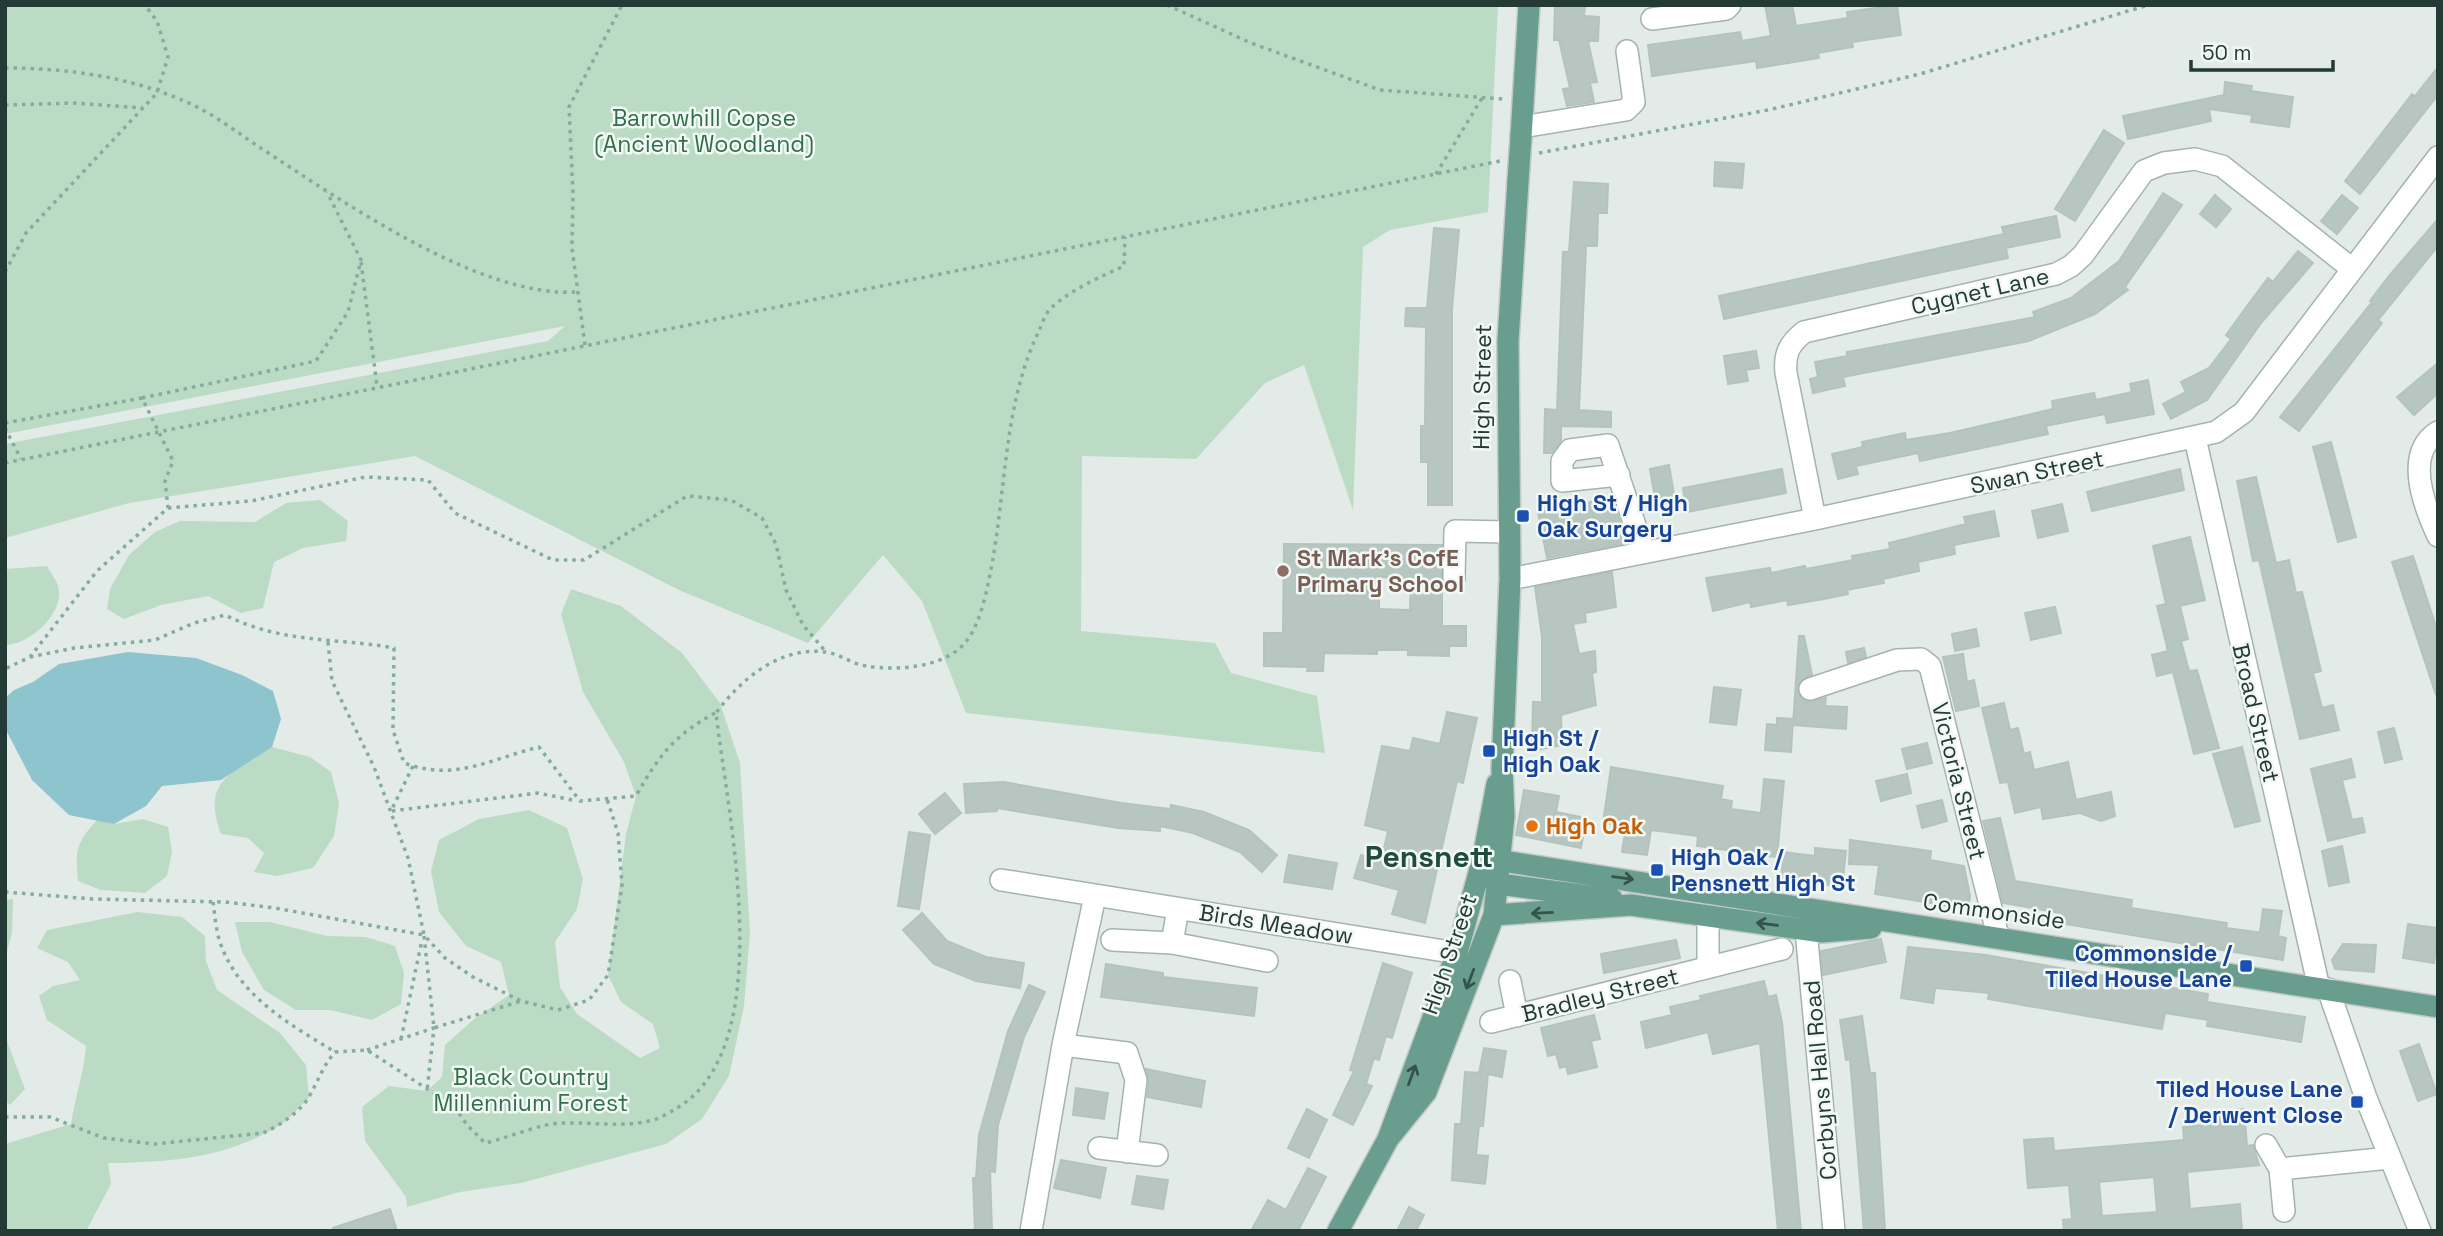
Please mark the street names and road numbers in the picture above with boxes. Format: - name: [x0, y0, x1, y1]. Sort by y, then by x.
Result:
- street label: Cygnet Lane: [1908, 261, 2052, 321]
- street label: High Street: [1466, 324, 1498, 450]
- street label: Swan Street: [1967, 443, 2107, 501]
- street label: Broad Street: [2225, 641, 2287, 785]
- street label: Victoria Street: [1925, 699, 1993, 863]
- street label: Commonside: [1921, 886, 2067, 936]
- street label: High Street: [1414, 890, 1484, 1018]
- street label: Birds Meadow: [1197, 897, 1355, 951]
- street label: Bradley Street: [1518, 961, 1682, 1029]
- street label: Corbyns Hall Road: [1796, 979, 1844, 1181]

